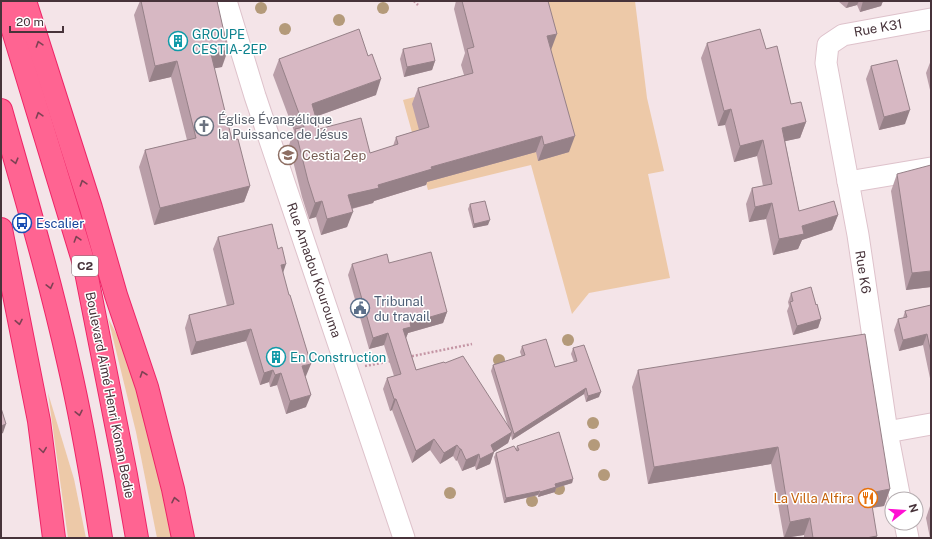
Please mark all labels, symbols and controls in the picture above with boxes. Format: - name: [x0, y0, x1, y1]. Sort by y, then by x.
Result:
- scale bar: [10, 8, 63, 34]
- text: 20 m: [16, 15, 44, 29]
- street label: Rue K31: [853, 16, 903, 40]
- place label: GROUPE CESTIA-2EP: [192, 27, 267, 57]
- building icon: GROUPE CESTIA-2EP: [167, 30, 189, 52]
- one-way arrow: [35, 41, 43, 48]
- one-way arrow: [35, 111, 44, 118]
- place label: Église Évangélique la Puissance de Jésus: [218, 111, 348, 142]
- church icon: Église Évangélique la Puissance de Jésus: [193, 115, 215, 137]
- school or university icon: Cestia 2ep: [277, 144, 299, 166]
- place label: Cestia 2ep: [302, 148, 366, 163]
- one-way arrow: [11, 158, 19, 164]
- one-way arrow: [79, 180, 88, 187]
- street label: Rue Amadou Kourouma: [284, 200, 344, 340]
- bus stop icon: Escalier: [11, 212, 33, 234]
- place label: Escalier: [36, 216, 84, 231]
- one-way arrow: [73, 236, 82, 243]
- street label: Rue K6: [852, 249, 874, 295]
- road number: C2: [72, 256, 98, 276]
- one-way arrow: [45, 283, 53, 290]
- street label: Boulevard Aimé Henri Konan Bedie: [83, 290, 137, 500]
- place label: Tribunal du travail: [374, 294, 430, 324]
- public building icon: Tribunal du travail: [349, 297, 371, 319]
- one-way arrow: [15, 319, 23, 325]
- building icon: En Construction: [265, 346, 287, 368]
- place label: En Construction: [290, 350, 386, 365]
- one-way arrow: [139, 371, 147, 378]
- one-way arrow: [74, 410, 83, 416]
- one-way arrow: [38, 447, 47, 453]
- restaurant icon: La Villa Alfira: [857, 487, 879, 509]
- place label: La Villa Alfira: [773, 491, 854, 506]
- north arrow: [884, 491, 924, 531]
- one-way arrow: [172, 497, 180, 503]
- text: N: [907, 502, 921, 514]

